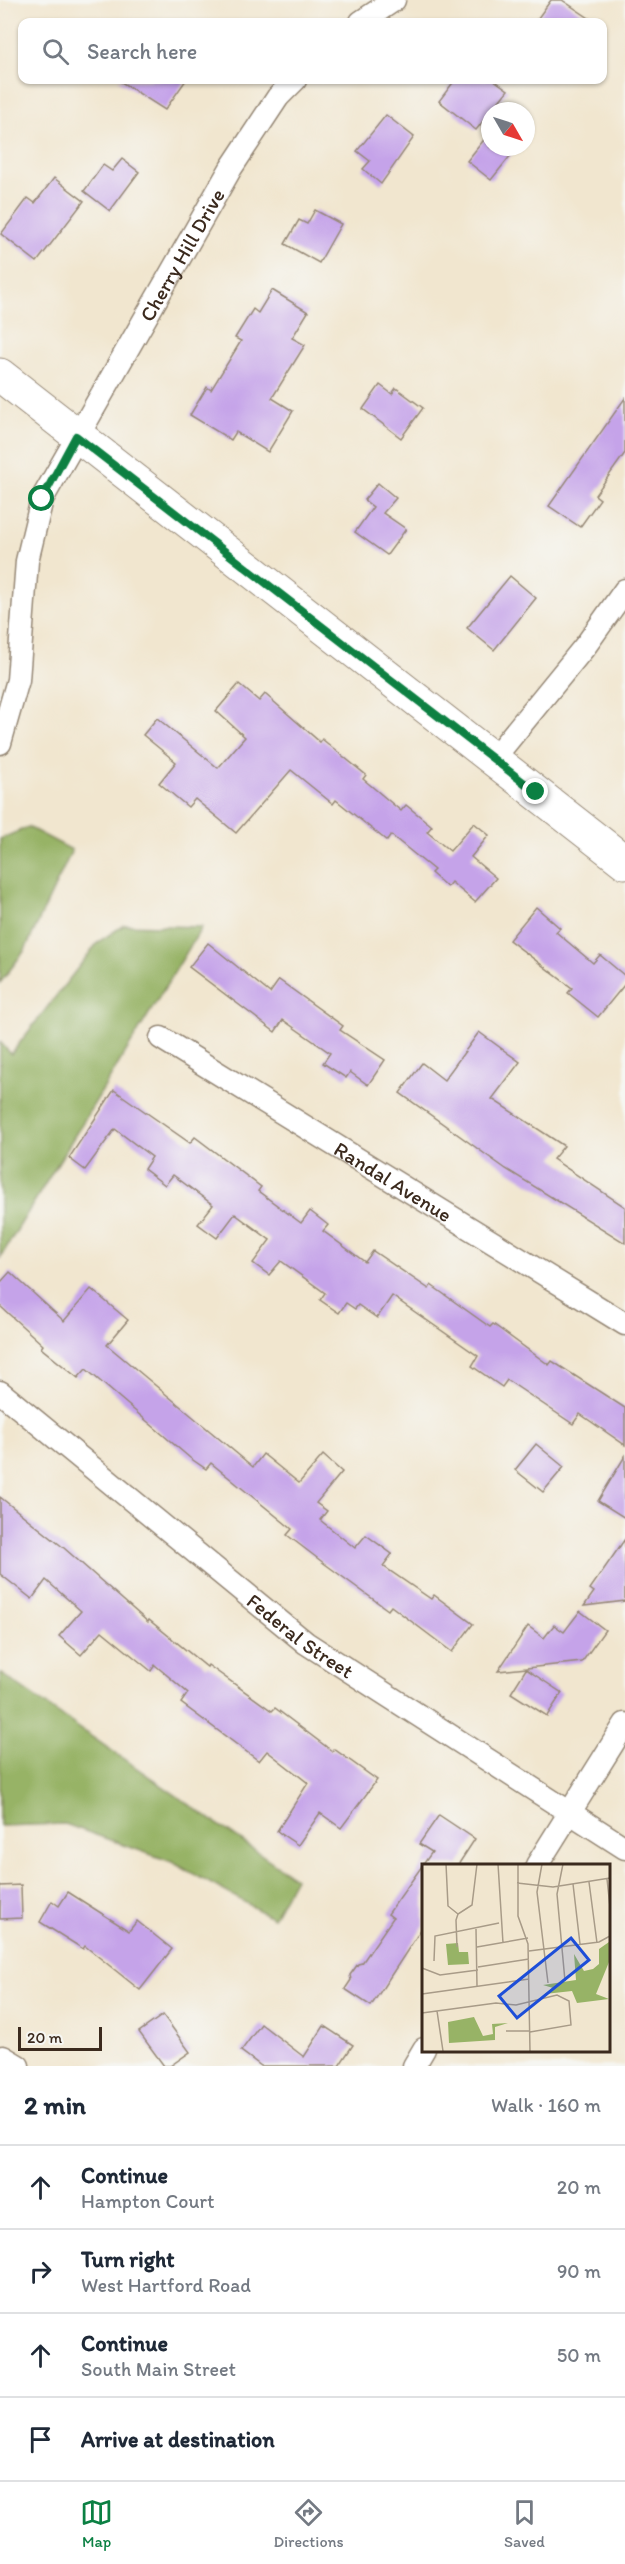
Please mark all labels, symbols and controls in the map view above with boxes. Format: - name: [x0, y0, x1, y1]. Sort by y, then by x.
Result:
- search box: [18, 18, 607, 84]
- icon: search: [39, 35, 72, 68]
- text: Search here: [87, 38, 197, 65]
- north arrow: [481, 102, 535, 156]
- street label: Cherry Hill Drive: [134, 184, 229, 326]
- route start: [28, 485, 54, 511]
- route end: [522, 778, 548, 804]
- street label: Randal Avenue: [330, 1136, 457, 1227]
- street label: Federal Street: [242, 1588, 359, 1683]
- inset map: [422, 1864, 610, 2051]
- scale bar: [18, 2024, 102, 2052]
- text: 20 m: [27, 2028, 62, 2047]
- text: 2 min: [24, 2089, 86, 2121]
- text: Walk · 160 m: [491, 2093, 601, 2117]
- text: Continue: [81, 2162, 168, 2189]
- icon: ahead: [24, 2171, 57, 2204]
- text: 20 m: [557, 2175, 601, 2199]
- text: Hampton Court: [81, 2189, 215, 2213]
- text: Turn right: [81, 2246, 175, 2273]
- icon: right: [24, 2255, 57, 2288]
- text: 90 m: [557, 2259, 601, 2283]
- text: West Hartford Road: [81, 2273, 251, 2297]
- text: Continue: [81, 2330, 168, 2357]
- icon: ahead: [24, 2339, 57, 2372]
- text: 50 m: [557, 2343, 601, 2367]
- text: South Main Street: [81, 2357, 236, 2381]
- icon: arrive: [24, 2423, 57, 2456]
- text: Arrive at destination: [81, 2426, 275, 2453]
- tab: Map: [80, 2496, 113, 2551]
- tab: Directions: [273, 2496, 344, 2551]
- tab: Saved: [504, 2496, 545, 2551]

